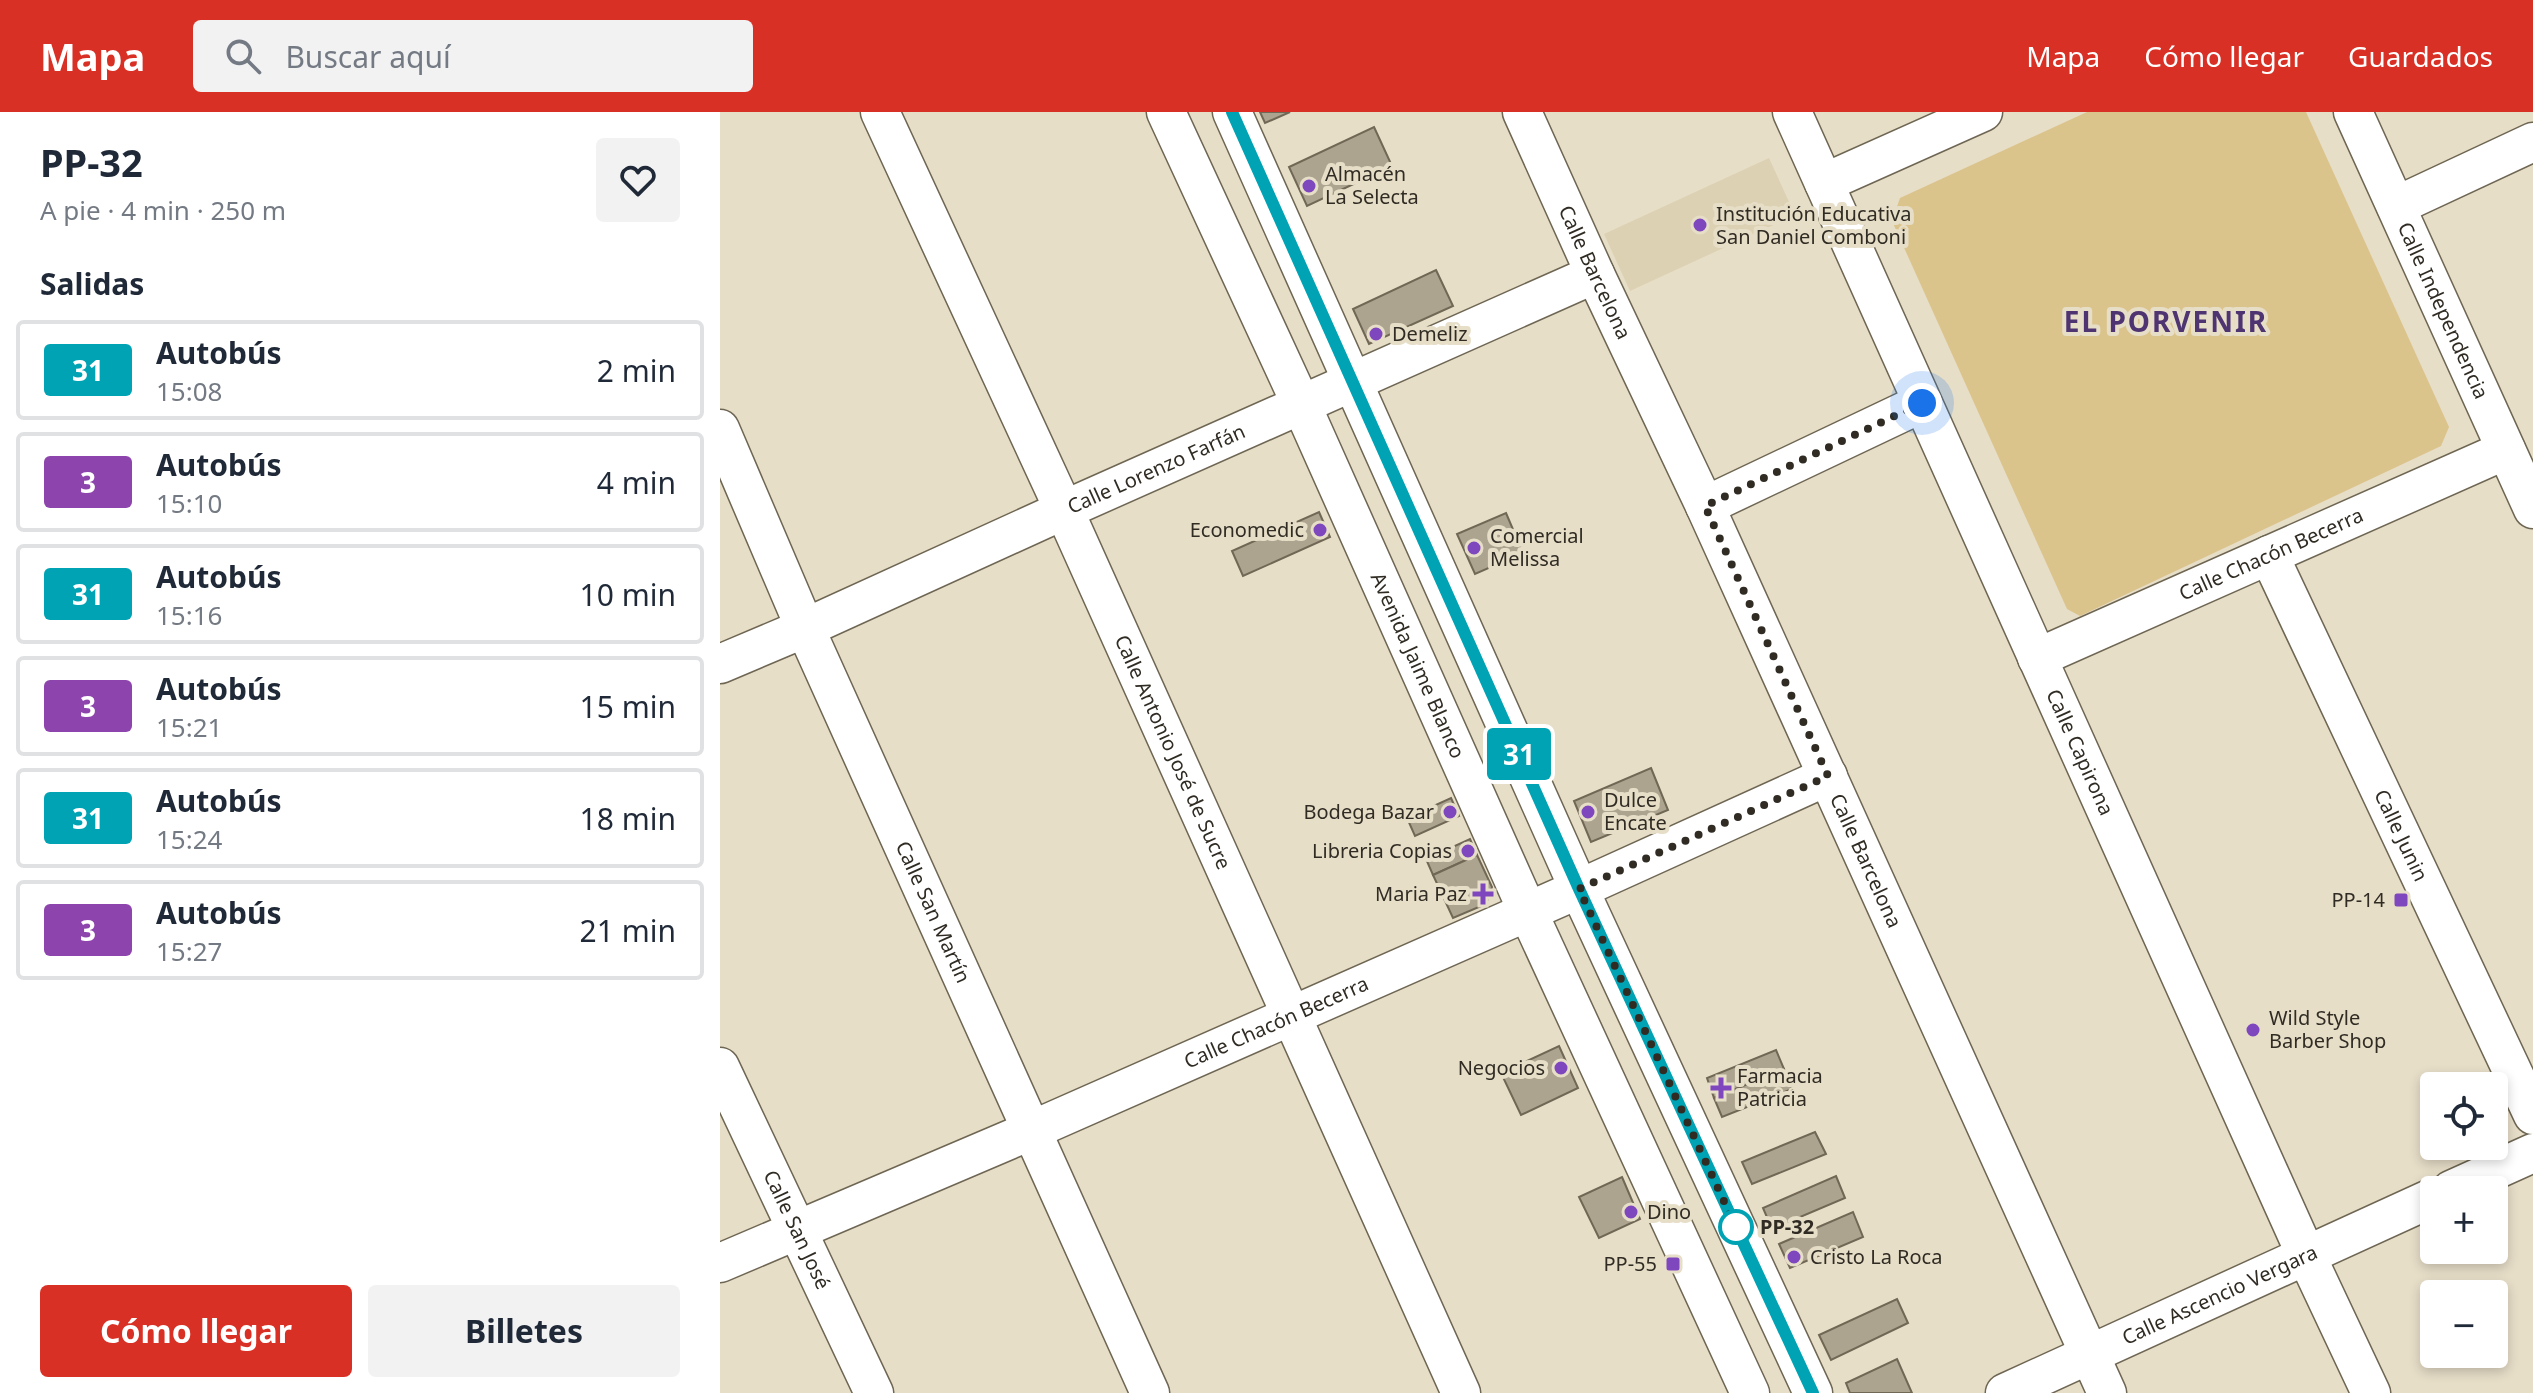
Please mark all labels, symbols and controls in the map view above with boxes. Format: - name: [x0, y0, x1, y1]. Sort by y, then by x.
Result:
- search box: [193, 20, 753, 92]
- text: Mapa: [40, 30, 145, 82]
- icon: search: [221, 34, 265, 78]
- text: Buscar aquí: [285, 36, 451, 77]
- text: Mapa: [2026, 37, 2100, 75]
- text: Cómo llegar: [2144, 37, 2304, 75]
- text: Guardados: [2348, 37, 2493, 75]
- text: PP-32: [40, 136, 143, 188]
- button: heart: [596, 138, 680, 222]
- place label: Almacén La Selecta: [1325, 160, 1419, 210]
- marker: Almacén La Selecta: [1300, 177, 1318, 195]
- text: A pie · 4 min · 250 m: [40, 192, 286, 228]
- place label: Institución Educativa San Daniel Comboni: [1716, 200, 1911, 250]
- street label: Calle Barcelona: [1553, 201, 1638, 343]
- marker: Institución Educativa San Daniel Comboni: [1691, 216, 1709, 234]
- street label: Calle Independencia: [2392, 218, 2495, 403]
- text: Salidas: [40, 263, 144, 304]
- district label: EL PORVENIR: [2064, 302, 2268, 340]
- place label: Demeliz: [1392, 320, 1468, 347]
- marker: Demeliz: [1367, 325, 1385, 343]
- text: Autobús: [156, 332, 282, 373]
- text: 2 min: [597, 350, 676, 391]
- text: 31: [72, 351, 104, 389]
- text: 15:08: [156, 373, 222, 409]
- your location: [1902, 383, 1942, 423]
- street label: Calle Lorenzo Farfán: [1063, 417, 1249, 520]
- text: Autobús: [156, 444, 282, 485]
- text: 4 min: [597, 462, 676, 503]
- text: 3: [80, 463, 96, 501]
- text: 15:10: [156, 485, 222, 521]
- street label: Calle Chacón Becerra: [2174, 501, 2367, 606]
- place label: Economedic: [1190, 516, 1304, 543]
- marker: Economedic: [1311, 521, 1329, 539]
- place label: Comercial Melissa: [1490, 522, 1584, 572]
- marker: Comercial Melissa: [1465, 539, 1483, 557]
- text: Autobús: [156, 556, 282, 597]
- street label: Avenida Jaime Blanco: [1365, 568, 1472, 763]
- text: 10 min: [580, 574, 676, 615]
- text: 31: [72, 575, 104, 613]
- text: 15:16: [156, 597, 222, 633]
- street label: Calle Antonio José de Sucre: [1109, 630, 1238, 874]
- text: Autobús: [156, 668, 282, 709]
- street label: Calle Capirona: [2040, 685, 2120, 819]
- text: 15 min: [580, 686, 676, 727]
- text: 3: [80, 687, 96, 725]
- text: 15:21: [156, 709, 222, 745]
- line badge: 31: [1483, 728, 1555, 780]
- text: 31: [1503, 735, 1535, 773]
- text: Autobús: [156, 780, 282, 821]
- street label: Calle Junin: [2368, 785, 2435, 885]
- place label: Dulce Encate: [1604, 786, 1667, 836]
- street label: Calle Barcelona: [1824, 789, 1908, 932]
- text: 18 min: [580, 798, 676, 839]
- place label: Bodega Bazar: [1304, 798, 1434, 825]
- text: 31: [72, 799, 104, 837]
- marker: Bodega Bazar: [1441, 803, 1459, 821]
- marker: Dulce Encate: [1579, 803, 1597, 821]
- text: 15:24: [156, 821, 222, 857]
- street label: Calle San Martín: [890, 837, 977, 987]
- place label: Libreria Copias: [1312, 837, 1452, 864]
- marker: Libreria Copias: [1459, 842, 1477, 860]
- place label: Maria Paz: [1375, 880, 1467, 907]
- marker: Maria Paz: [1474, 885, 1492, 903]
- place label: PP-14: [2331, 886, 2386, 913]
- marker: PP-14: [2392, 891, 2410, 909]
- text: Autobús: [156, 892, 282, 933]
- text: 21 min: [580, 910, 676, 951]
- text: 3: [80, 911, 96, 949]
- text: 15:27: [156, 933, 222, 969]
- street label: Calle Chacón Becerra: [1180, 970, 1372, 1074]
- place label: Wild Style Barber Shop: [2269, 1004, 2386, 1054]
- marker: Wild Style Barber Shop: [2244, 1021, 2262, 1039]
- place label: Negocios: [1458, 1054, 1545, 1081]
- marker: Negocios: [1552, 1059, 1570, 1077]
- place label: Farmacia Patricia: [1737, 1062, 1823, 1112]
- map controls: [2420, 1072, 2508, 1368]
- button: locate: [2420, 1072, 2508, 1160]
- marker: Farmacia Patricia: [1712, 1079, 1730, 1097]
- street label: Calle San José: [758, 1165, 837, 1294]
- button: +: [2420, 1176, 2508, 1264]
- place label: Dino: [1647, 1198, 1691, 1225]
- marker: Dino: [1622, 1203, 1640, 1221]
- marker: PP-32: [1719, 1210, 1753, 1244]
- place label: PP-32: [1760, 1213, 1814, 1240]
- street label: Calle Ascencio Vergara: [2117, 1238, 2321, 1351]
- place label: Cristo La Roca: [1810, 1243, 1942, 1270]
- marker: Cristo La Roca: [1785, 1248, 1803, 1266]
- place label: PP-55: [1603, 1250, 1657, 1277]
- marker: PP-55: [1664, 1255, 1682, 1273]
- button: −: [2420, 1280, 2508, 1368]
- button: Cómo llegar: [40, 1285, 352, 1377]
- button: Billetes: [368, 1285, 680, 1377]

